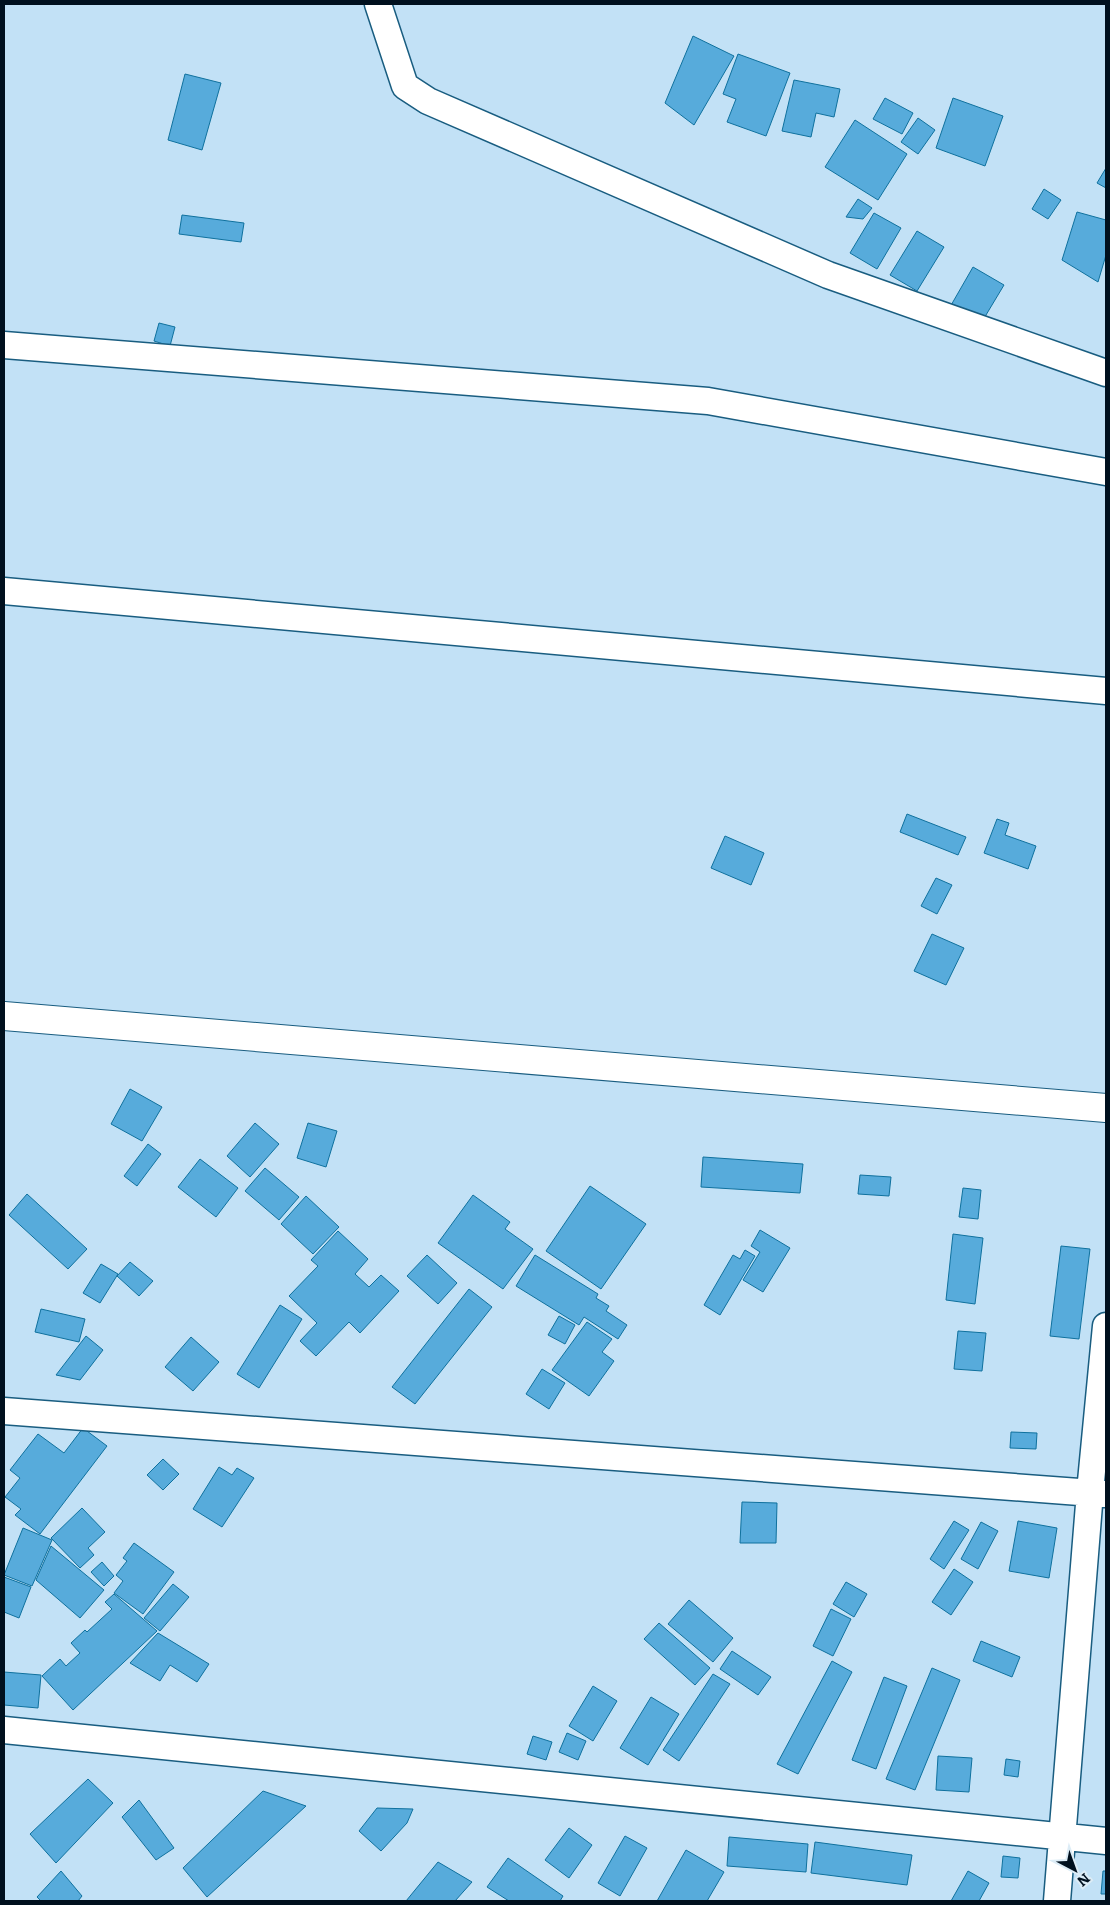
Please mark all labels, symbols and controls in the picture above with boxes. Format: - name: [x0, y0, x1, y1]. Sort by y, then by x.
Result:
- north arrow: [1050, 1845, 1100, 1895]
- text: N: [1073, 1869, 1095, 1892]

